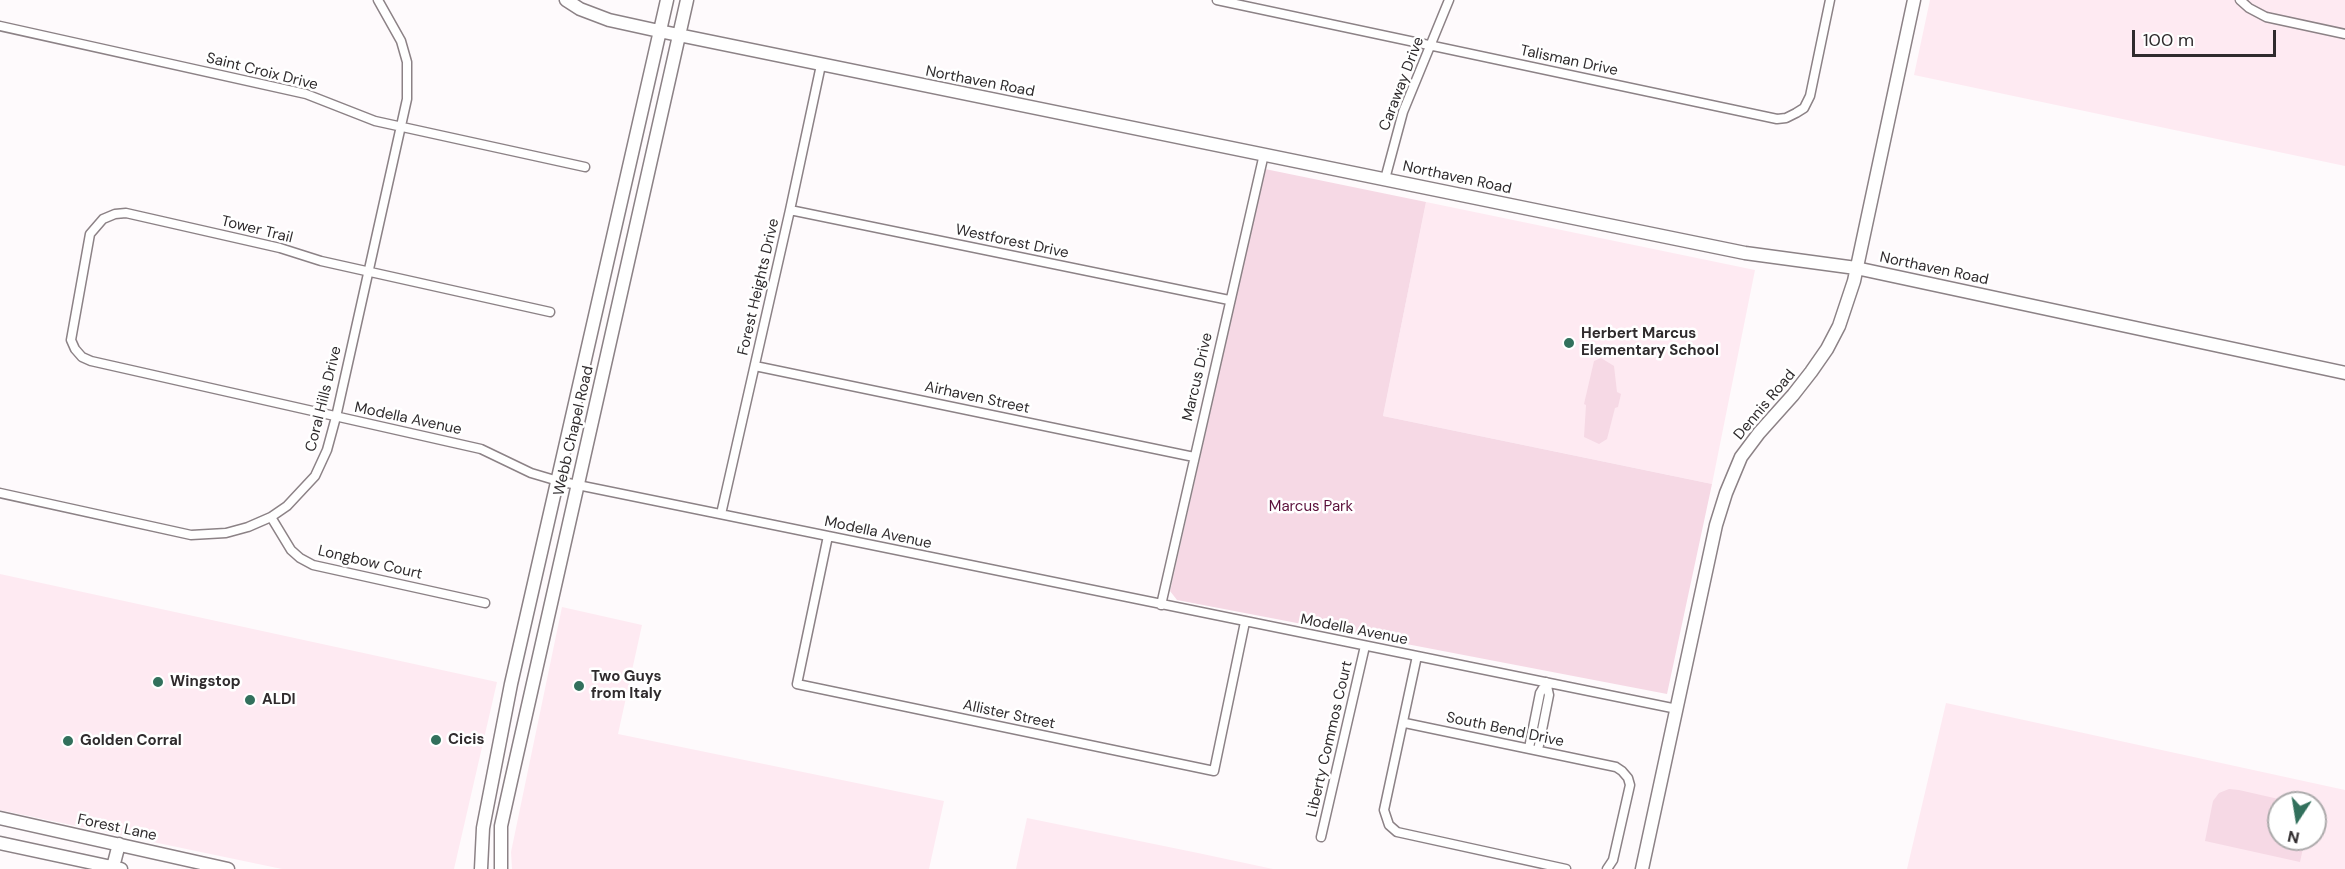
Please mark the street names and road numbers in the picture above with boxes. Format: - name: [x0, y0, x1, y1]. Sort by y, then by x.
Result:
- street label: Caraway Drive: [1376, 34, 1428, 134]
- street label: Talisman Drive: [1518, 42, 1620, 80]
- street label: Saint Croix Drive: [204, 49, 320, 95]
- street label: Northaven Road: [924, 63, 1036, 101]
- street label: Northaven Road: [1401, 158, 1513, 198]
- street label: Tower Trail: [219, 212, 295, 248]
- street label: Forest Heights Drive: [735, 217, 783, 357]
- street label: Westforest Drive: [954, 221, 1070, 263]
- street label: Northaven Road: [1878, 249, 1990, 289]
- street label: Marcus Drive: [1179, 331, 1217, 423]
- street label: Coral Hills Drive: [302, 344, 346, 454]
- street label: Webb Chapel Road: [550, 364, 598, 498]
- street label: Dennis Road: [1730, 366, 1800, 444]
- street label: Airhaven Street: [923, 378, 1031, 418]
- street label: Modella Avenue: [353, 399, 463, 439]
- street label: Modella Avenue: [823, 513, 933, 553]
- street label: Longbow Court: [316, 542, 424, 584]
- street label: Modella Avenue: [1299, 611, 1409, 649]
- street label: Liberty Commos Court: [1303, 659, 1357, 819]
- street label: Allister Street: [961, 696, 1057, 734]
- street label: South Bend Drive: [1445, 709, 1565, 751]
- street label: Forest Lane: [76, 811, 158, 845]

